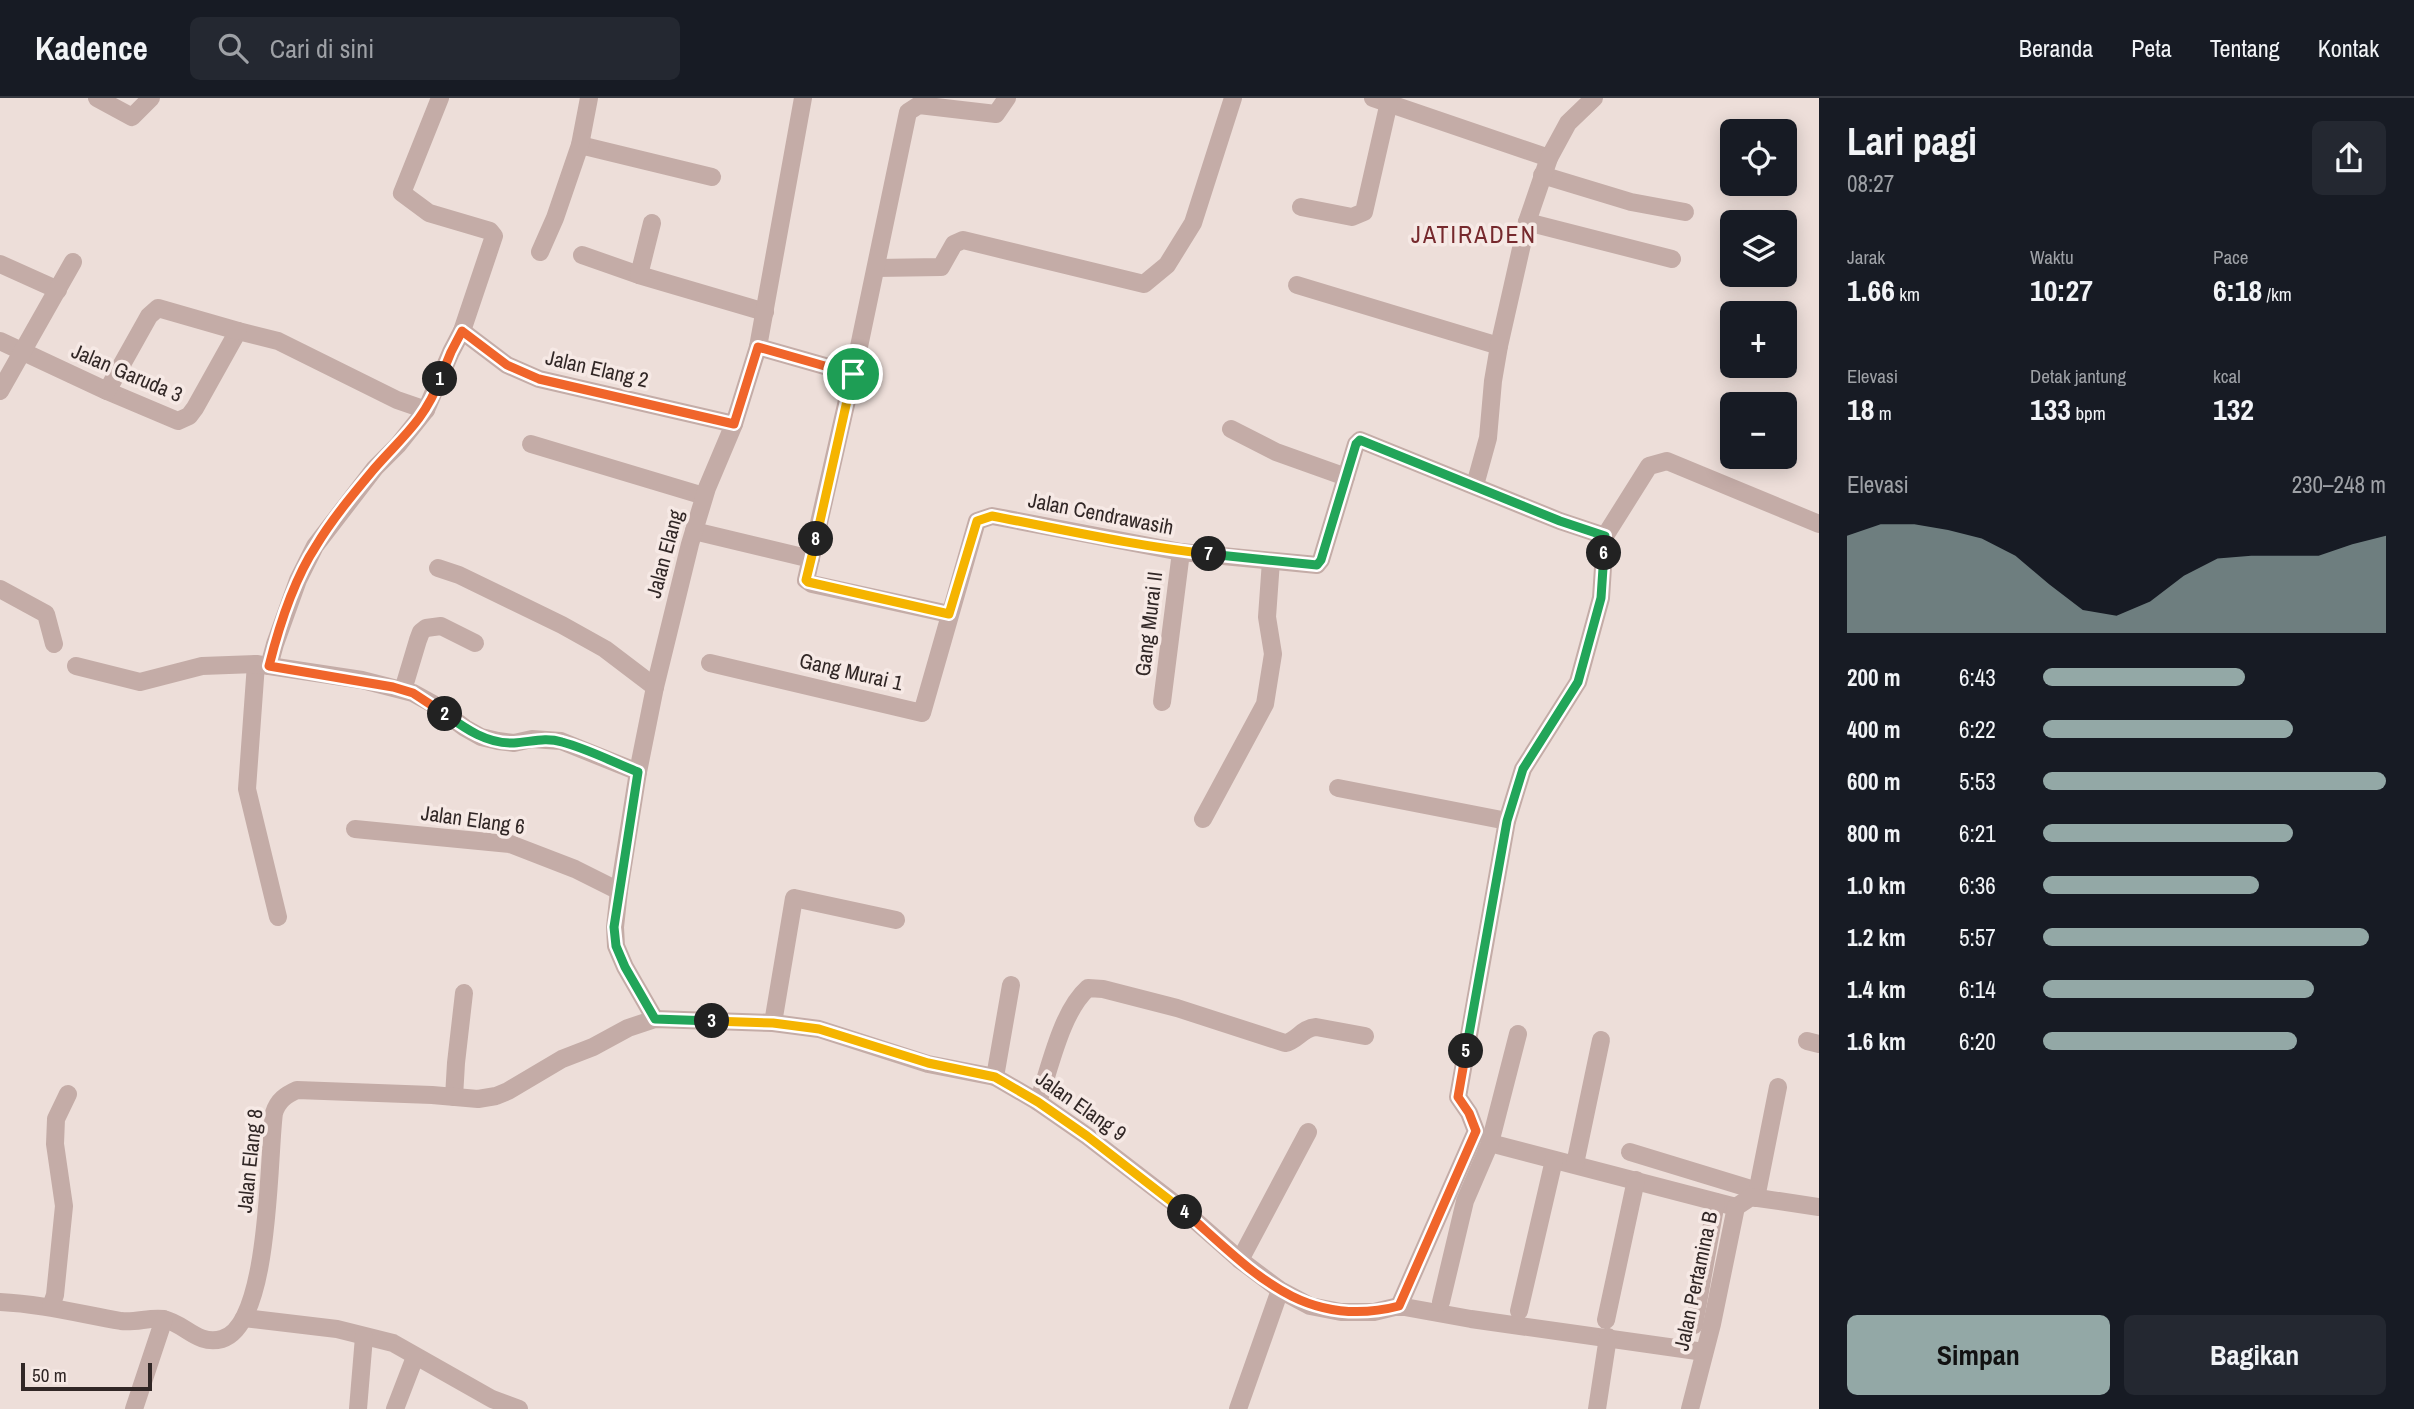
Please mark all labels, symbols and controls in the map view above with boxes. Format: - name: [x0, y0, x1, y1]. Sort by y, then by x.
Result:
- search box: [190, 17, 680, 80]
- text: Kadence: [35, 26, 148, 70]
- icon: search: [214, 29, 252, 67]
- text: Cari di sini: [270, 31, 374, 66]
- text: Beranda: [2019, 32, 2093, 64]
- text: Peta: [2131, 32, 2172, 64]
- text: Tentang: [2210, 32, 2280, 64]
- text: Kontak: [2318, 32, 2379, 64]
- text: Lari pagi: [1847, 116, 1977, 167]
- map controls: [1720, 119, 1797, 469]
- button: locate: [1720, 119, 1797, 196]
- button: share: [2312, 121, 2386, 195]
- text: 08:27: [1847, 168, 1894, 199]
- button: layers: [1720, 210, 1797, 287]
- district label: JATIRADEN: [1411, 218, 1537, 250]
- text: Jarak: [1847, 244, 1885, 270]
- text: Waktu: [2030, 244, 2074, 270]
- text: Pace: [2213, 244, 2249, 270]
- text: 1.66: [1847, 270, 1895, 310]
- text: 10:27: [2030, 270, 2093, 310]
- text: 6:18: [2213, 270, 2262, 310]
- text: km: [1895, 281, 1920, 307]
- text: /km: [2262, 281, 2292, 307]
- button: +: [1720, 301, 1797, 378]
- street label: Jalan Garuda 3: [67, 336, 187, 409]
- street label: Jalan Elang 2: [543, 343, 651, 394]
- pin: [823, 344, 883, 404]
- icon: arrive: [834, 355, 872, 393]
- pin: 1: [422, 362, 458, 396]
- text: Elevasi: [1847, 363, 1898, 389]
- text: Detak jantung: [2030, 363, 2126, 389]
- text: kcal: [2213, 363, 2241, 389]
- text: 1: [435, 365, 444, 391]
- text: 18: [1847, 389, 1874, 429]
- text: 133: [2030, 389, 2071, 429]
- text: 132: [2213, 389, 2254, 429]
- button: −: [1720, 392, 1797, 469]
- text: m: [1874, 400, 1892, 426]
- text: bpm: [2071, 400, 2106, 426]
- text: Elevasi: [1847, 469, 1909, 500]
- text: 230–248 m: [2292, 469, 2386, 500]
- street label: Jalan Cendrawasih: [1026, 485, 1176, 542]
- street label: Jalan Elang: [639, 506, 690, 601]
- pin: 8: [798, 522, 834, 556]
- text: 8: [811, 525, 820, 551]
- pin: 7: [1192, 536, 1226, 572]
- pin: 6: [1586, 536, 1622, 570]
- text: 6: [1599, 539, 1608, 565]
- text: 7: [1204, 540, 1213, 566]
- street label: Gang Murai II: [1128, 570, 1169, 678]
- street label: Gang Murai 1: [797, 646, 906, 698]
- text: 200 m: [1847, 662, 1900, 693]
- text: 6:43: [1959, 662, 1996, 693]
- pin: 2: [428, 696, 462, 732]
- text: 2: [440, 700, 449, 726]
- text: 400 m: [1847, 714, 1900, 745]
- text: 6:22: [1959, 714, 1996, 745]
- text: 600 m: [1847, 766, 1900, 797]
- text: 5:53: [1959, 766, 1996, 797]
- street label: Jalan Elang 6: [419, 798, 527, 841]
- text: 800 m: [1847, 818, 1900, 849]
- text: 6:21: [1959, 818, 1996, 849]
- text: 1.0 km: [1847, 870, 1906, 901]
- text: 6:36: [1959, 870, 1996, 901]
- text: 1.2 km: [1847, 922, 1906, 953]
- text: 5:57: [1959, 922, 1996, 953]
- text: 1.4 km: [1847, 974, 1906, 1005]
- text: 6:14: [1959, 974, 1996, 1005]
- pin: 3: [694, 1004, 730, 1038]
- text: 3: [707, 1007, 716, 1033]
- text: 1.6 km: [1847, 1026, 1906, 1057]
- text: 6:20: [1959, 1026, 1996, 1057]
- pin: 5: [1448, 1034, 1484, 1068]
- text: 5: [1461, 1037, 1470, 1063]
- street label: Jalan Elang 9: [1030, 1064, 1132, 1147]
- street label: Jalan Elang 8: [230, 1108, 269, 1214]
- pin: 4: [1168, 1194, 1202, 1230]
- text: 4: [1180, 1198, 1189, 1224]
- street label: Jalan Pertamina B: [1667, 1209, 1724, 1353]
- button: Simpan: [1847, 1315, 2110, 1395]
- button: Bagikan: [2124, 1315, 2386, 1395]
- scale bar: [21, 1360, 152, 1392]
- text: 50 m: [32, 1362, 67, 1388]

